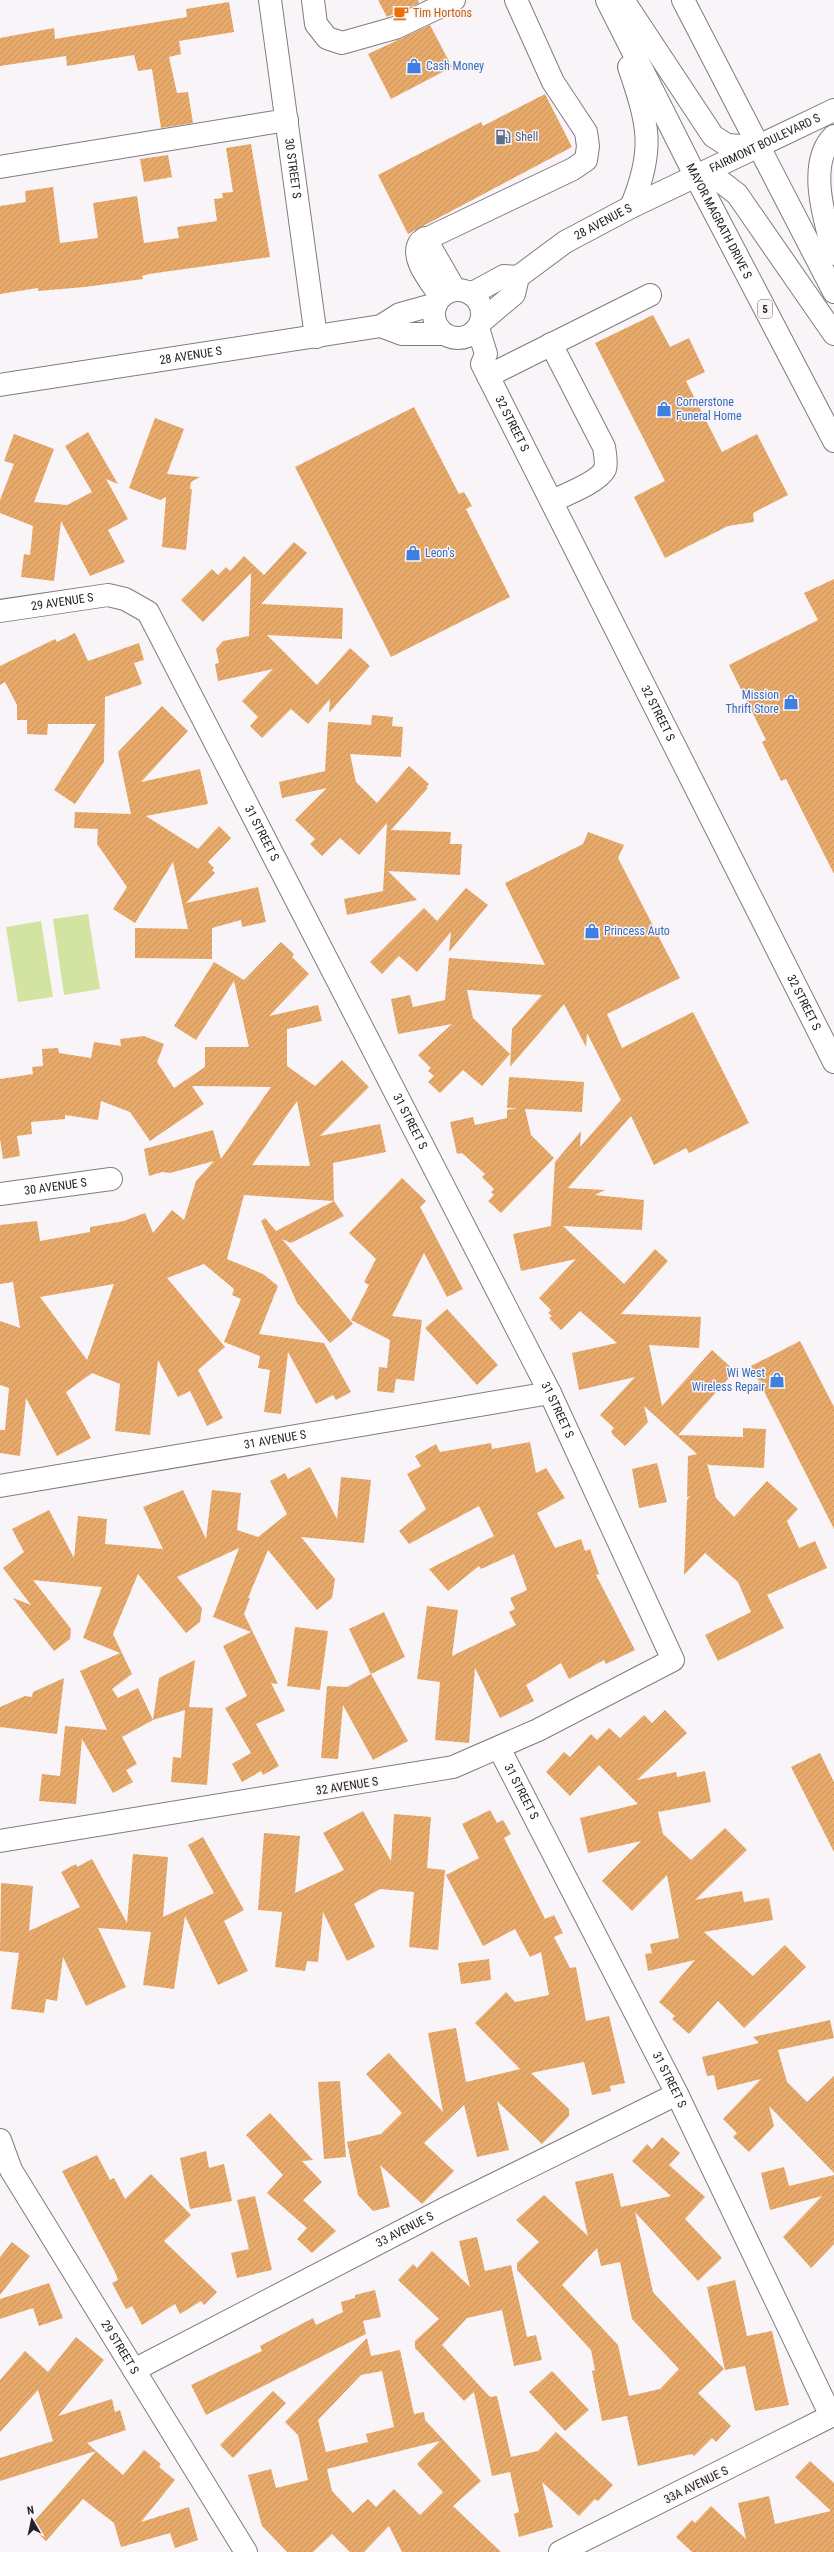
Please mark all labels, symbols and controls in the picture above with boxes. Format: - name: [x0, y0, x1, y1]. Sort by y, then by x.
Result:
- cafe icon: Tim Hortons: [392, 4, 410, 22]
- place label: Tim Hortons: [413, 6, 472, 20]
- shop icon: Cash Money: [405, 57, 423, 75]
- place label: Cash Money: [426, 59, 484, 73]
- street label: FAIRMONT BOULEVARD S: [707, 111, 823, 175]
- fuel station icon: Shell: [494, 128, 512, 146]
- place label: Shell: [515, 130, 538, 144]
- street label: 30 STREET S: [282, 137, 304, 199]
- street label: MAYOR MAGRATH DRIVE S: [683, 161, 755, 281]
- street label: 28 AVENUE S: [572, 201, 634, 243]
- road number: 5: [758, 300, 772, 318]
- street label: 28 AVENUE S: [159, 344, 223, 367]
- street label: 32 STREET S: [492, 394, 532, 454]
- place label: Cornerstone Funeral Home: [676, 395, 742, 423]
- shop icon: Cornerstone Funeral Home: [655, 400, 673, 418]
- shop icon: Leon's: [404, 544, 422, 562]
- place label: Leon's: [425, 546, 455, 560]
- street label: 29 AVENUE S: [30, 590, 94, 613]
- street label: 32 STREET S: [638, 683, 678, 743]
- place label: Mission Thrift Store: [726, 688, 779, 716]
- shop icon: Mission Thrift Store: [782, 693, 800, 711]
- street label: 31 STREET S: [242, 803, 282, 863]
- shop icon: Princess Auto: [583, 922, 601, 940]
- place label: Princess Auto: [604, 924, 670, 938]
- street label: 32 STREET S: [784, 972, 824, 1033]
- street label: 31 STREET S: [390, 1091, 430, 1152]
- street label: 30 AVENUE S: [23, 1175, 88, 1198]
- place label: Wi West Wireless Repair: [692, 1366, 765, 1394]
- shop icon: Wi West Wireless Repair: [768, 1371, 786, 1389]
- street label: 31 STREET S: [538, 1379, 577, 1440]
- street label: 31 AVENUE S: [243, 1427, 307, 1452]
- street label: 31 STREET S: [501, 1761, 541, 1822]
- street label: 32 AVENUE S: [315, 1774, 379, 1798]
- street label: 31 STREET S: [650, 2050, 689, 2110]
- street label: 33 AVENUE S: [374, 2209, 436, 2250]
- street label: 29 STREET S: [98, 2318, 142, 2377]
- street label: 33A AVENUE S: [662, 2463, 730, 2507]
- north arrow: [12, 2500, 52, 2540]
- text: N: [26, 2504, 35, 2518]

